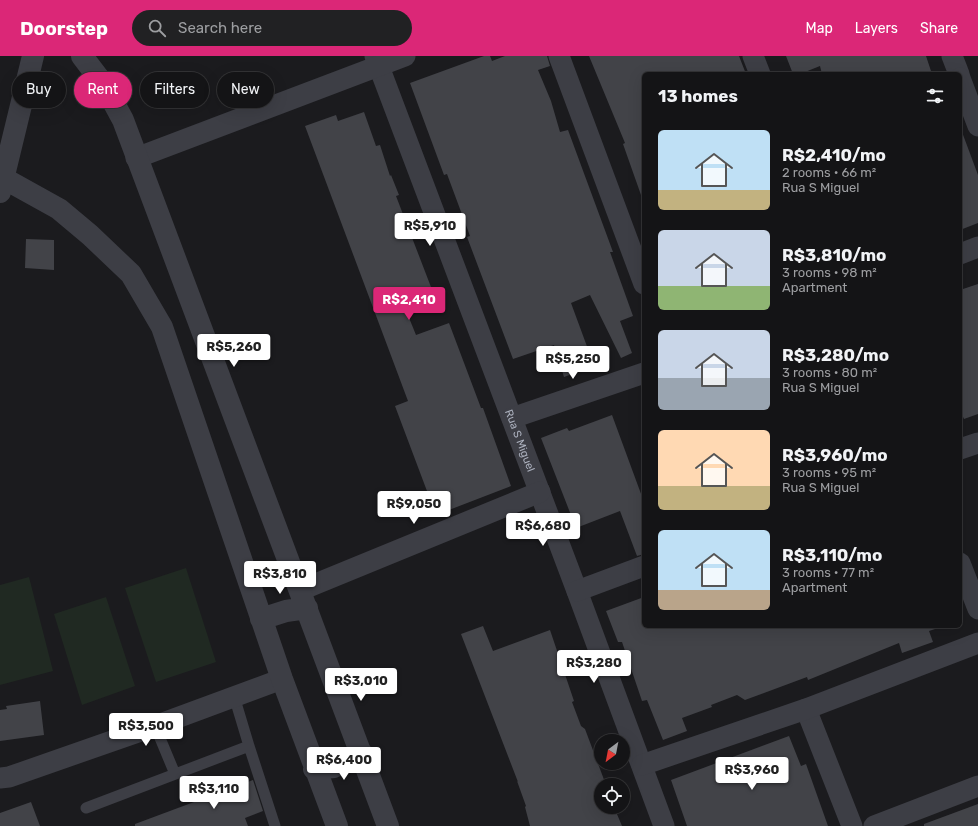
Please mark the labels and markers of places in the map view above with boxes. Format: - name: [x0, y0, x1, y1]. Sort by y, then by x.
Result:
- pin: R$5,910: [393, 213, 467, 247]
- pin: R$2,410: [372, 287, 446, 321]
- pin: R$5,260: [197, 334, 271, 368]
- pin: R$5,250: [536, 346, 610, 380]
- pin: R$9,050: [377, 491, 451, 525]
- pin: R$6,680: [506, 513, 580, 547]
- pin: R$3,810: [243, 561, 317, 595]
- pin: R$3,280: [557, 650, 631, 684]
- pin: R$3,010: [324, 668, 398, 702]
- pin: R$3,500: [109, 713, 183, 747]
- pin: R$6,400: [307, 747, 381, 781]
- pin: R$3,960: [715, 757, 789, 791]
- pin: R$3,110: [177, 776, 251, 810]

